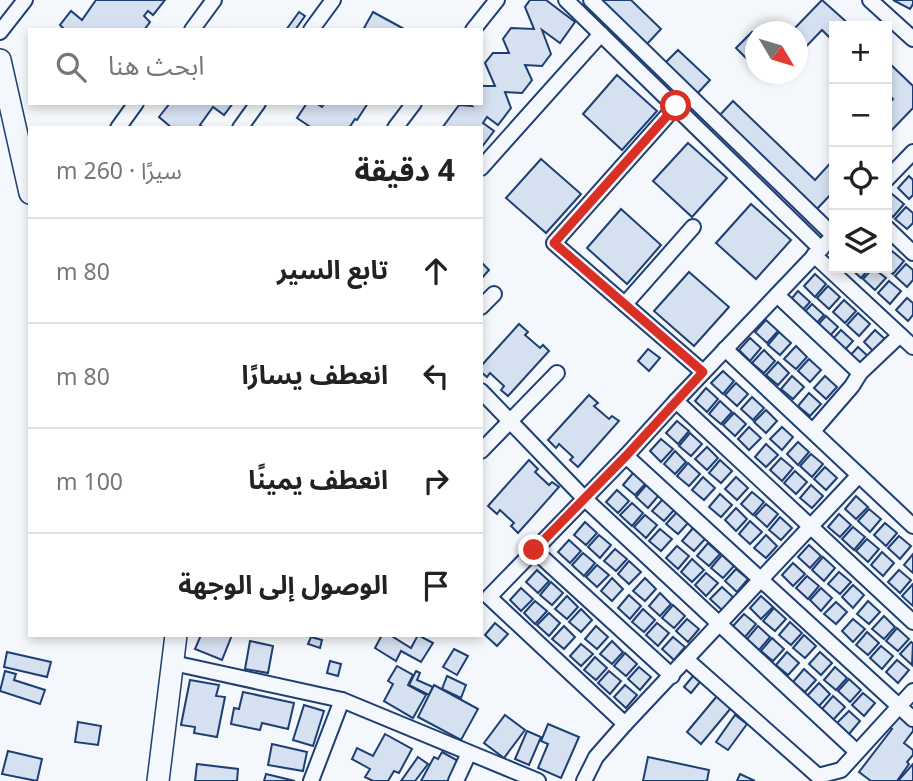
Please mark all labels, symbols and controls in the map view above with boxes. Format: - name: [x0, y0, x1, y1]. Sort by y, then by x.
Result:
- north arrow: [745, 21, 808, 84]
- map controls: [829, 21, 892, 273]
- button: +: [829, 21, 892, 84]
- search box: [28, 28, 483, 105]
- text: ابحث هنا: [108, 47, 204, 83]
- icon: search: [52, 48, 90, 86]
- button: −: [829, 84, 892, 147]
- route start: [660, 90, 691, 121]
- button: locate: [829, 147, 892, 210]
- text: 4 دقيقة: [355, 149, 455, 190]
- text: سيرًا · 260 m: [56, 154, 182, 186]
- button: layers: [829, 210, 892, 273]
- text: تابع السير: [277, 251, 388, 287]
- icon: ahead: [417, 252, 455, 290]
- text: 80 m: [56, 255, 110, 287]
- text: انعطف يسارًا: [242, 356, 388, 392]
- icon: left: [417, 357, 455, 395]
- text: 80 m: [56, 360, 110, 392]
- text: انعطف يمينًا: [248, 461, 388, 497]
- icon: right: [417, 462, 455, 500]
- text: 100 m: [56, 465, 123, 497]
- route end: [518, 534, 549, 565]
- text: الوصول إلى الوجهة: [178, 566, 388, 602]
- icon: arrive: [417, 567, 455, 605]

